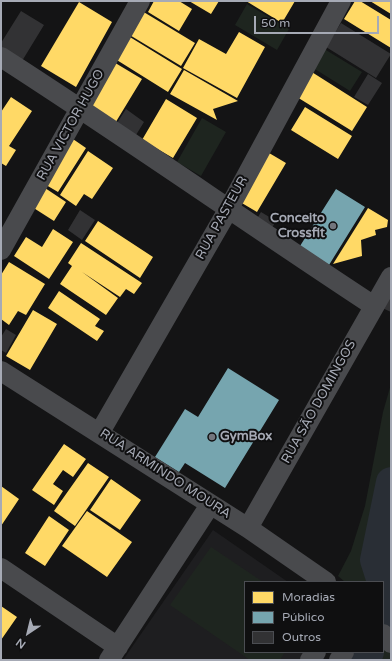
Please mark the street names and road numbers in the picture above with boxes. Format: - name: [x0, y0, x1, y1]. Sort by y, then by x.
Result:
- street label: RUA VICTOR HUGO: [34, 67, 108, 183]
- street label: RUA PASTEUR: [193, 174, 251, 262]
- street label: RUA SÃO DOMINGOS: [279, 338, 359, 466]
- street label: RUA ARMINDO MOURA: [97, 426, 233, 522]

